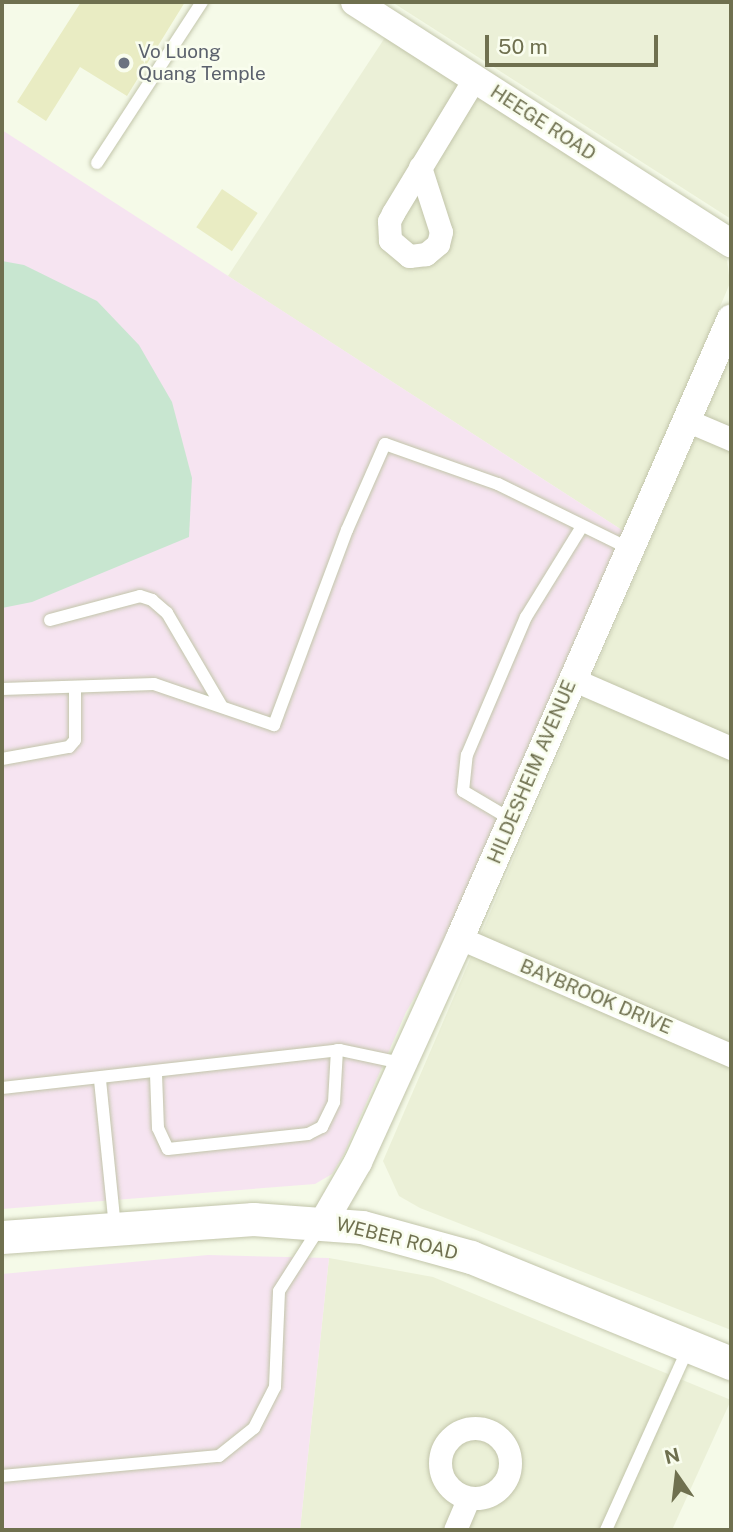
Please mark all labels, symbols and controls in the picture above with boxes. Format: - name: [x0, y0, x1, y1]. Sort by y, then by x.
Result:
- scale bar: [488, 21, 661, 65]
- text: 50 m: [498, 34, 548, 59]
- place label: Vo Luong Quang Temple: [138, 41, 266, 85]
- marker: Vo Luong Quang Temple: [116, 55, 132, 71]
- street label: HEEGE ROAD: [486, 80, 600, 166]
- street label: HILDESHEIM AVENUE: [483, 677, 581, 867]
- street label: BAYBROOK DRIVE: [516, 955, 676, 1039]
- street label: WEBER ROAD: [334, 1213, 460, 1265]
- north arrow: [642, 1441, 712, 1511]
- text: N: [662, 1443, 682, 1468]

